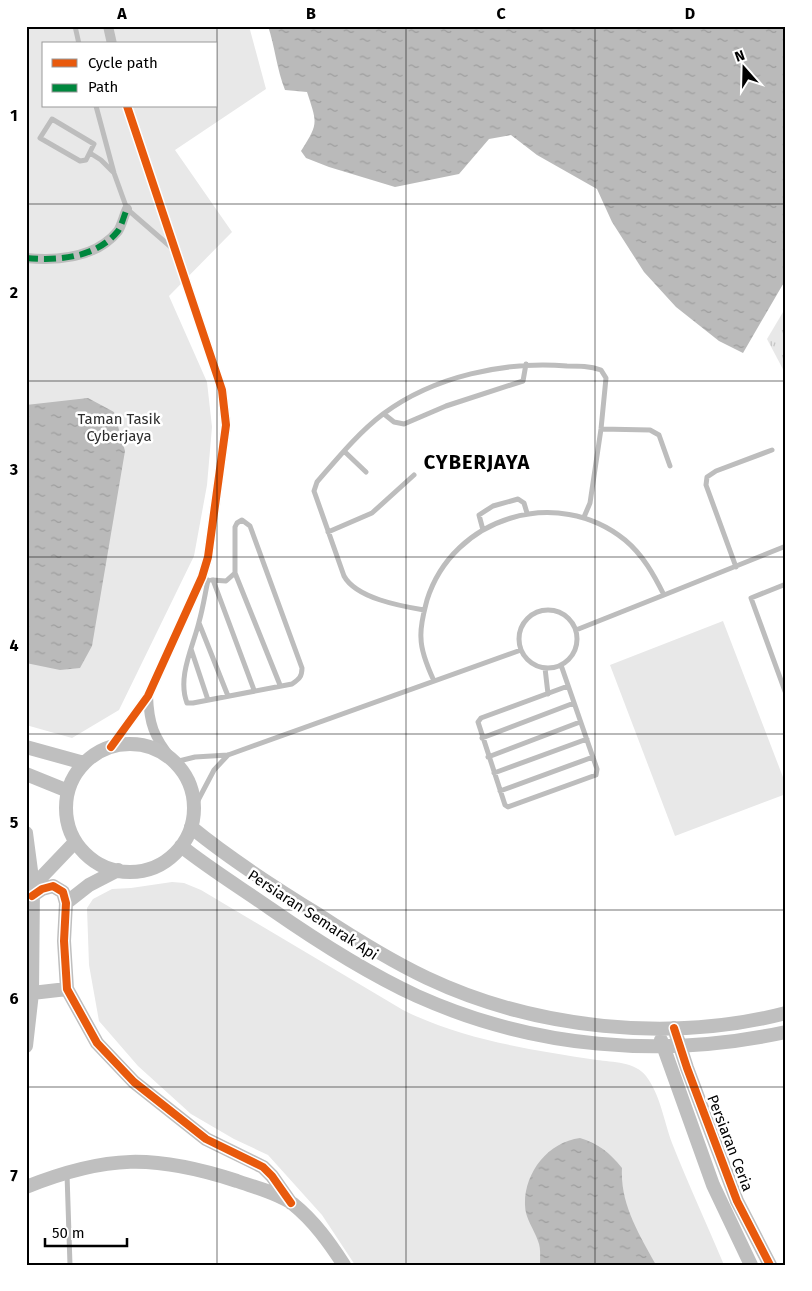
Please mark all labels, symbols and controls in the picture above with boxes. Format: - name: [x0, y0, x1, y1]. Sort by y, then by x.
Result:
- text: A: [116, 4, 127, 23]
- text: B: [306, 4, 316, 23]
- text: C: [496, 4, 506, 23]
- text: D: [685, 4, 695, 23]
- legend: [42, 42, 218, 108]
- north arrow: [720, 42, 770, 92]
- text: N: [732, 47, 747, 66]
- text: Cycle path: [88, 54, 158, 72]
- text: Path: [88, 78, 118, 96]
- text: 1: [10, 106, 18, 125]
- text: 2: [10, 283, 18, 302]
- park label: Taman Tasik Cyberjaya: [78, 410, 161, 445]
- district label: CYBERJAYA: [424, 450, 530, 474]
- text: 3: [9, 460, 18, 479]
- text: 4: [9, 636, 19, 655]
- text: 5: [10, 813, 19, 832]
- street label: Persiaran Semarak Api: [244, 866, 382, 964]
- text: 6: [9, 989, 19, 1008]
- street label: Persiaran Ceria: [703, 1092, 757, 1194]
- text: 7: [10, 1166, 18, 1185]
- scale bar: [45, 1216, 128, 1248]
- text: 50 m: [52, 1224, 85, 1242]

